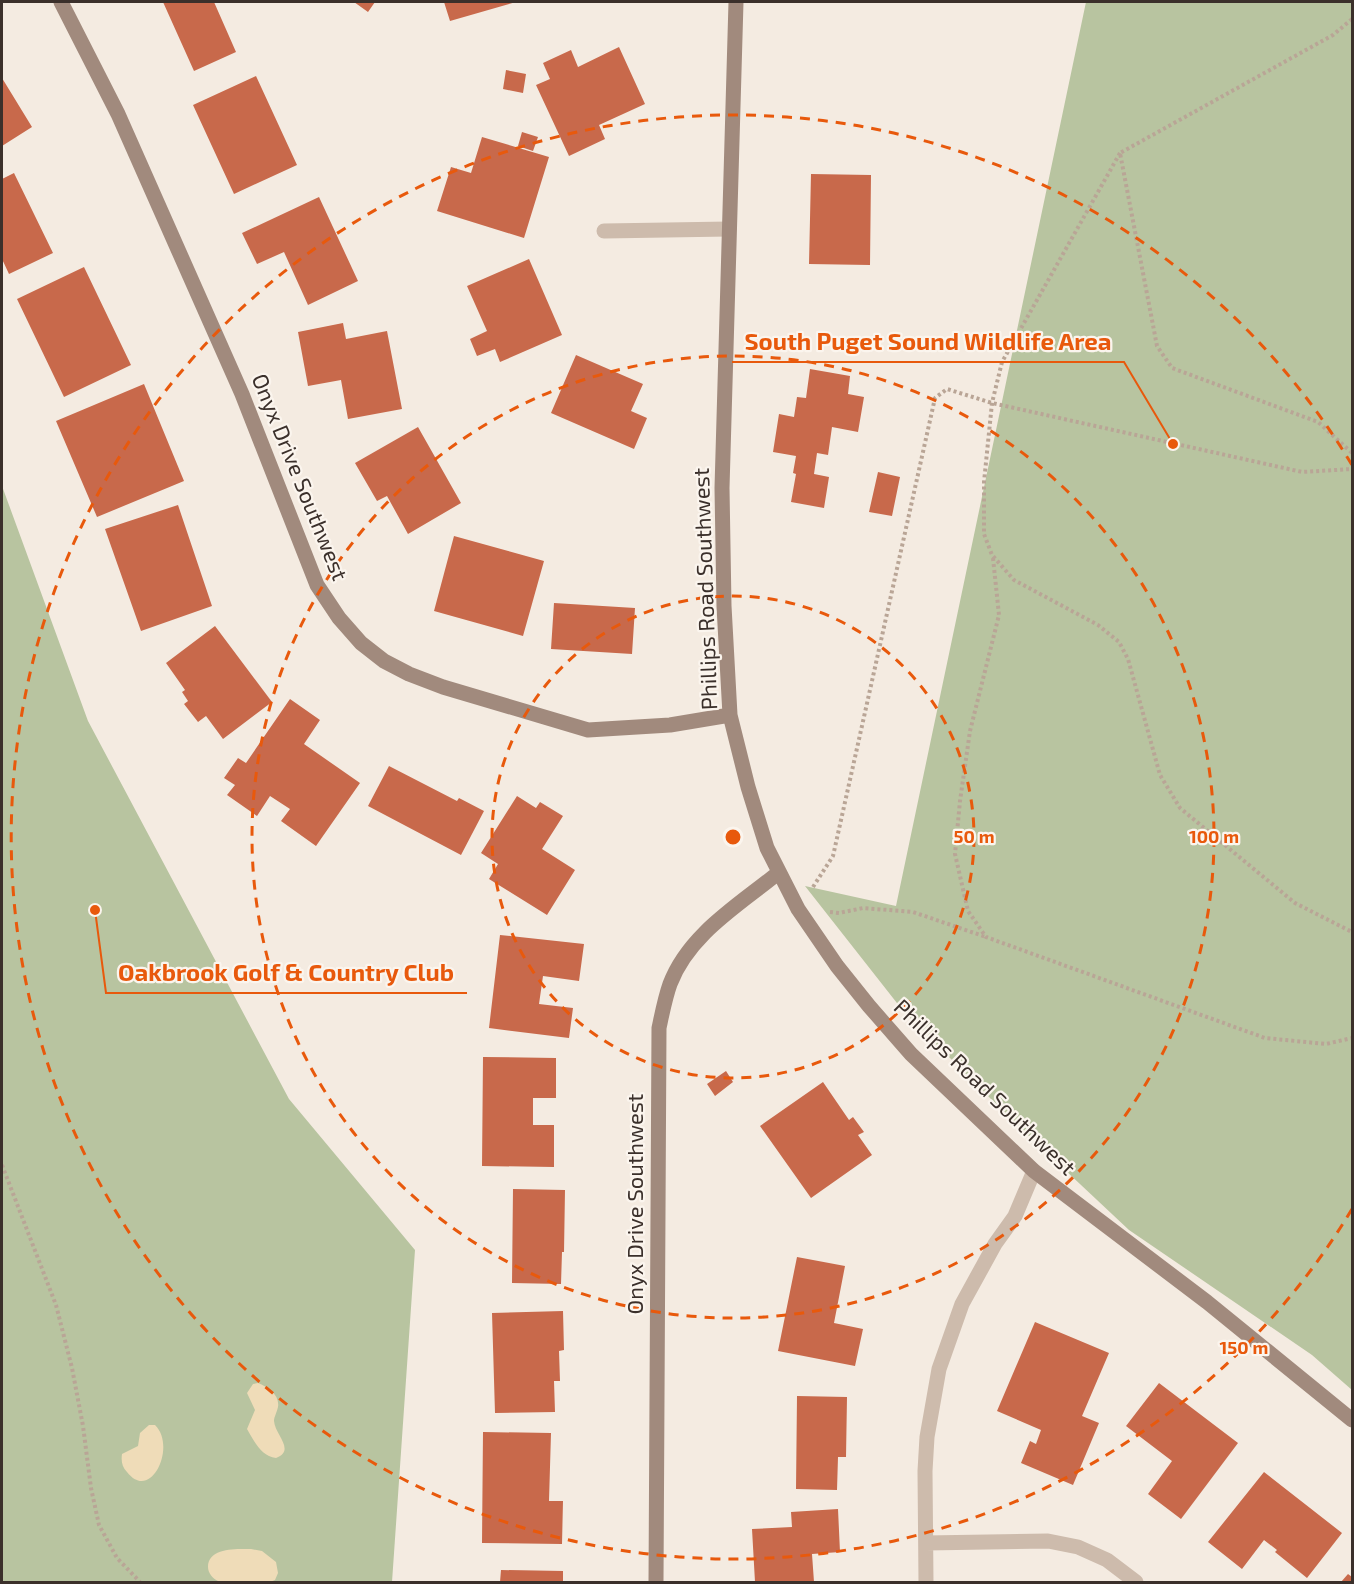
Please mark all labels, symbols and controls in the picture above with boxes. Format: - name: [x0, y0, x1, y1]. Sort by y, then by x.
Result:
- callout: South Puget Sound Wildlife Area: [732, 320, 1124, 362]
- text: South Puget Sound Wildlife Area: [745, 326, 1111, 355]
- street label: Onyx Drive Southwest: [248, 369, 354, 584]
- street label: Phillips Road Southwest: [687, 468, 721, 710]
- text: 50 m: [953, 825, 995, 847]
- text: 100 m: [1189, 825, 1239, 847]
- centre of rings: [723, 827, 743, 847]
- callout: Oakbrook Golf & Country Club: [106, 951, 467, 993]
- text: Oakbrook Golf & Country Club: [118, 957, 454, 986]
- street label: Phillips Road Southwest: [890, 993, 1082, 1180]
- street label: Onyx Drive Southwest: [621, 1094, 647, 1314]
- text: 150 m: [1220, 1336, 1268, 1358]

